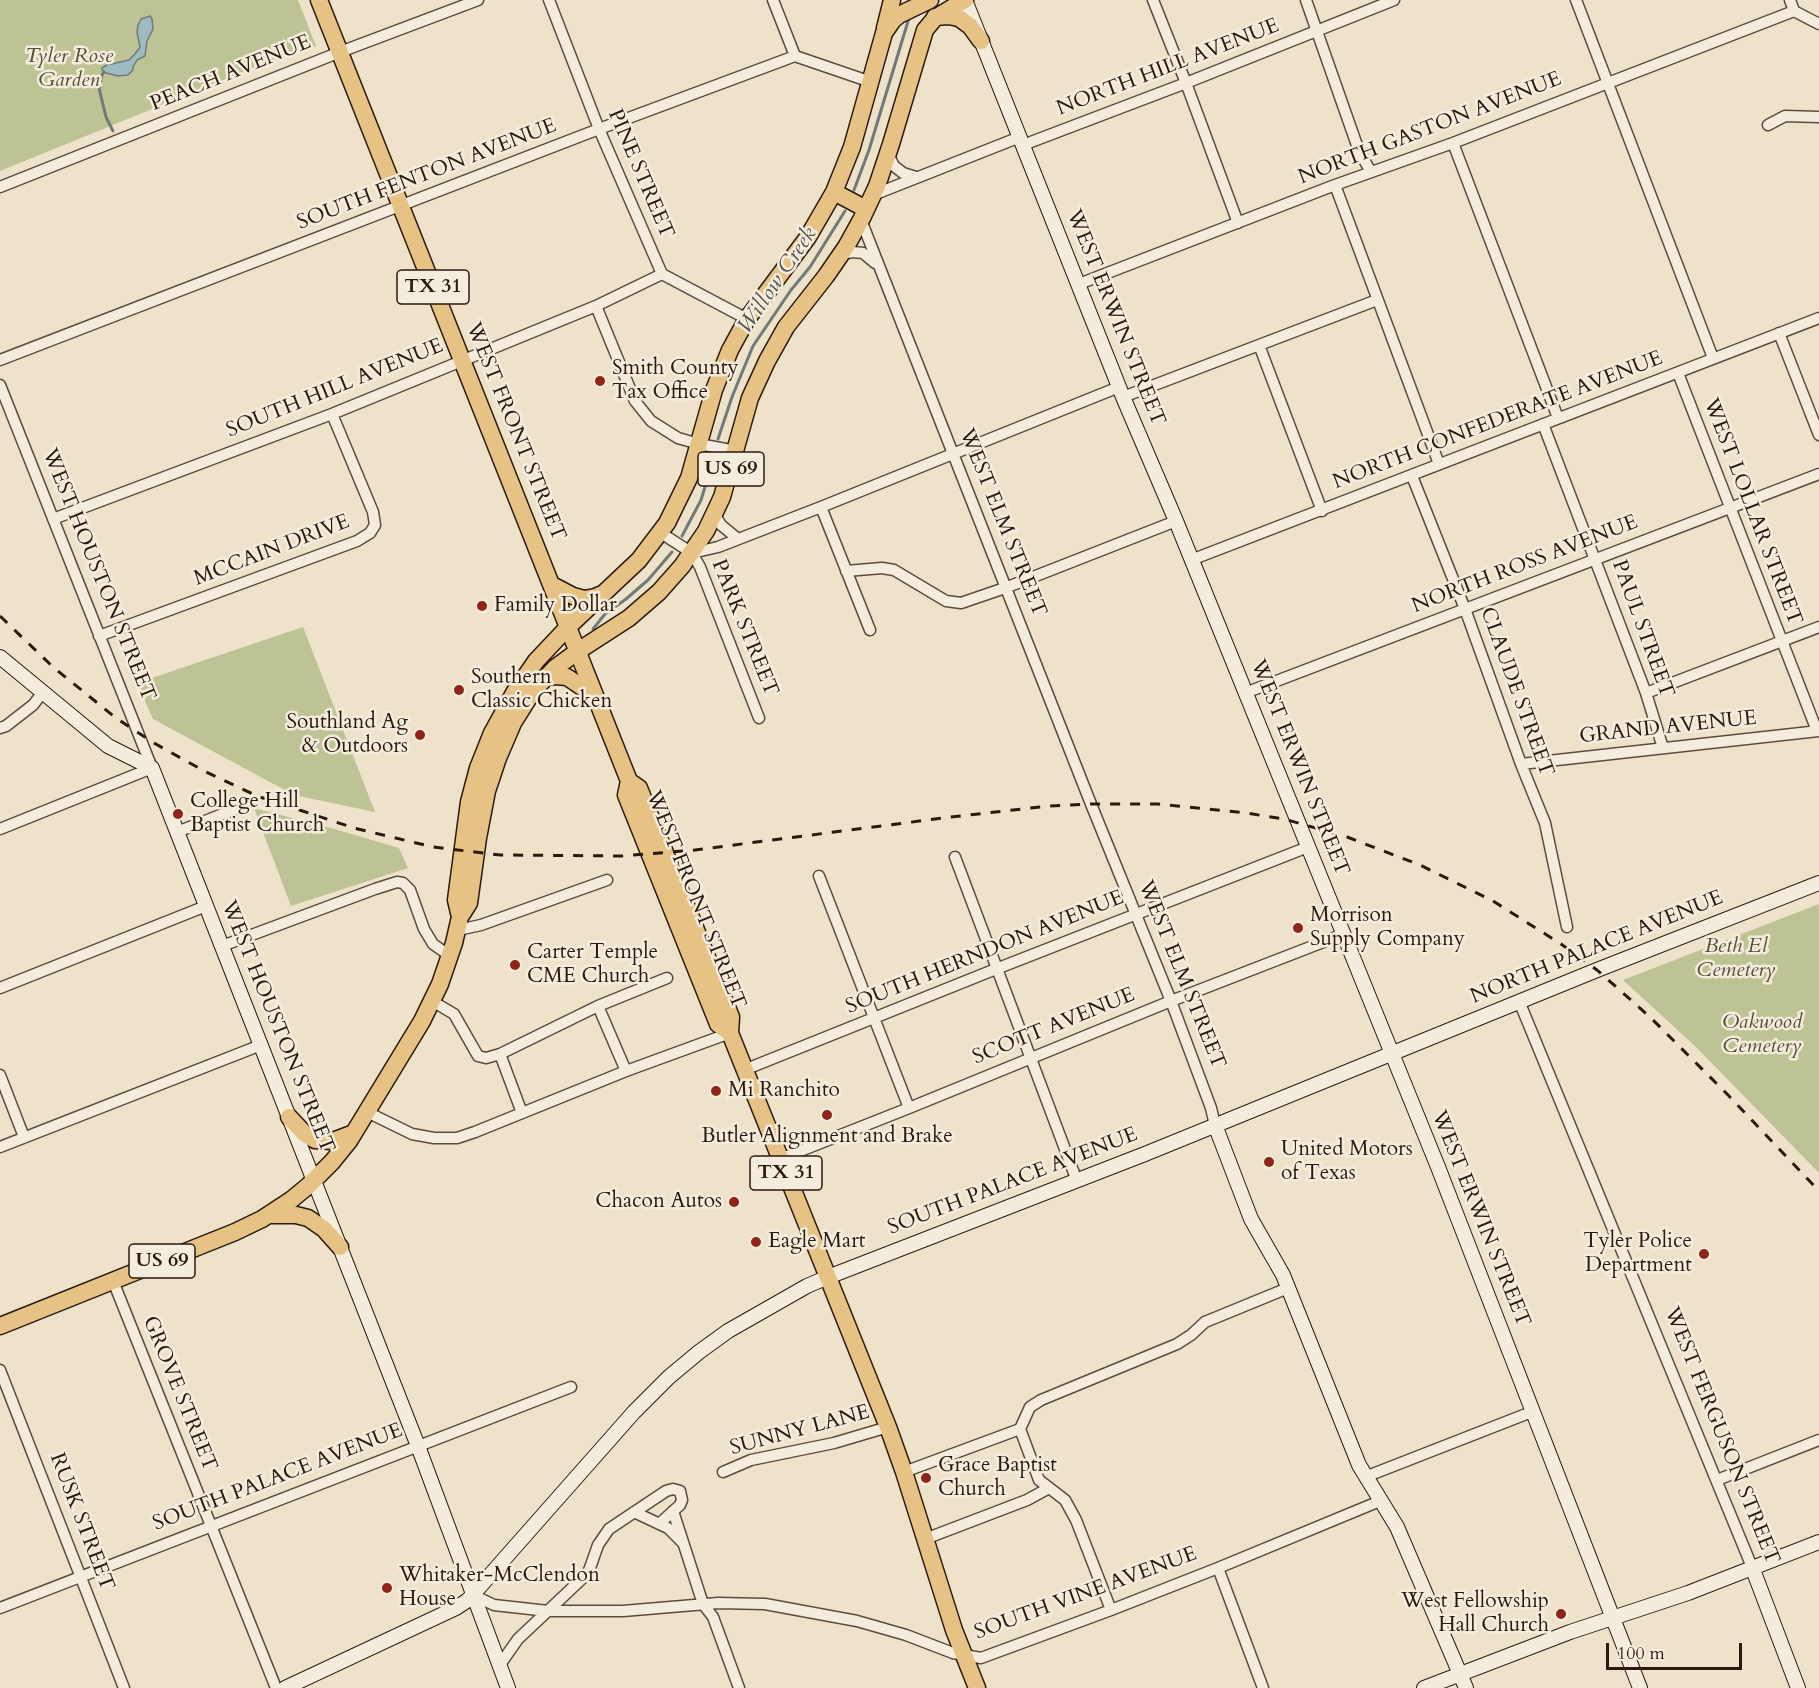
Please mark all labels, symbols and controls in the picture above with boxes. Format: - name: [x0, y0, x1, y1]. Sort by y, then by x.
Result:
- street label: NORTH HILL AVENUE: [1053, 14, 1283, 122]
- street label: PEACH AVENUE: [147, 30, 315, 118]
- park label: Tyler Rose Garden: [25, 44, 113, 94]
- street label: NORTH GASTON AVENUE: [1295, 67, 1565, 191]
- street label: PINE STREET: [601, 106, 679, 242]
- street label: SOUTH FENTON AVENUE: [294, 114, 560, 236]
- street label: WEST ERWIN STREET: [1060, 206, 1170, 430]
- water label: Willow Creek: [733, 223, 823, 339]
- road number: TX 31: [397, 270, 469, 304]
- street label: WEST FRONT STREET: [460, 319, 570, 545]
- street label: SOUTH HILL AVENUE: [223, 334, 447, 444]
- street label: NORTH CONFEDERATE AVENUE: [1330, 346, 1666, 496]
- place label: Smith County Tax Office: [612, 356, 739, 406]
- marker: Smith County Tax Office: [593, 374, 607, 388]
- street label: WEST LOLLAR STREET: [1697, 395, 1807, 629]
- street label: WEST ELM STREET: [953, 425, 1051, 621]
- street label: WEST HOUSTON STREET: [36, 445, 160, 705]
- road number: US 69: [698, 452, 764, 486]
- street label: MCCAIN DRIVE: [191, 510, 353, 592]
- street label: NORTH ROSS AVENUE: [1408, 510, 1642, 620]
- street label: PARK STREET: [705, 556, 783, 700]
- street label: PAUL STREET: [1605, 557, 1679, 701]
- place label: Family Dollar: [494, 593, 617, 619]
- marker: Family Dollar: [475, 599, 489, 613]
- street label: CLAUDE STREET: [1474, 604, 1558, 780]
- street label: WEST ERWIN STREET: [1244, 656, 1354, 880]
- place label: Southern Classic Chicken: [471, 665, 612, 715]
- marker: Southern Classic Chicken: [452, 683, 466, 697]
- street label: GRAND AVENUE: [1578, 706, 1758, 750]
- place label: Southland Ag & Outdoors: [287, 710, 408, 760]
- marker: Southland Ag & Outdoors: [413, 728, 427, 742]
- street label: WEST FRONT STREET: [640, 787, 750, 1013]
- place label: College Hill Baptist Church: [190, 789, 324, 839]
- marker: College Hill Baptist Church: [171, 807, 185, 821]
- street label: WEST ELM STREET: [1132, 877, 1230, 1073]
- street label: SOUTH HERNDON AVENUE: [842, 886, 1128, 1020]
- street label: NORTH PALACE AVENUE: [1467, 886, 1727, 1010]
- street label: WEST HOUSTON STREET: [215, 897, 339, 1157]
- place label: Morrison Supply Company: [1310, 903, 1465, 953]
- marker: Morrison Supply Company: [1291, 921, 1305, 935]
- park label: Beth El Cemetery: [1697, 934, 1775, 984]
- place label: Carter Temple CME Church: [527, 940, 658, 990]
- marker: Carter Temple CME Church: [508, 958, 522, 972]
- street label: SCOTT AVENUE: [969, 983, 1139, 1071]
- park label: Oakwood Cemetery: [1722, 1010, 1802, 1060]
- place label: Mi Ranchito: [728, 1078, 840, 1104]
- marker: Mi Ranchito: [709, 1084, 723, 1098]
- street label: WEST ERWIN STREET: [1425, 1107, 1535, 1331]
- marker: Butler Alignment and Brake: [820, 1108, 834, 1122]
- street label: SOUTH PALACE AVENUE: [885, 1123, 1141, 1241]
- place label: Butler Alignment and Brake: [701, 1124, 953, 1150]
- place label: United Motors of Texas: [1281, 1137, 1413, 1187]
- marker: United Motors of Texas: [1262, 1155, 1276, 1169]
- road number: TX 31: [750, 1156, 822, 1190]
- place label: Chacon Autos: [595, 1189, 722, 1215]
- marker: Chacon Autos: [727, 1195, 741, 1209]
- place label: Eagle Mart: [768, 1229, 865, 1255]
- place label: Tyler Police Department: [1583, 1229, 1692, 1279]
- marker: Eagle Mart: [749, 1235, 763, 1249]
- road number: US 69: [129, 1244, 195, 1278]
- marker: Tyler Police Department: [1697, 1247, 1711, 1261]
- street label: WEST FERGUSON STREET: [1658, 1304, 1784, 1568]
- street label: GROVE STREET: [136, 1313, 222, 1475]
- street label: SUNNY LANE: [728, 1400, 872, 1462]
- street label: SOUTH PALACE AVENUE: [150, 1419, 406, 1537]
- street label: RUSK STREET: [43, 1450, 119, 1594]
- place label: Grace Baptist Church: [938, 1453, 1057, 1503]
- marker: Grace Baptist Church: [919, 1471, 933, 1485]
- street label: SOUTH VINE AVENUE: [971, 1542, 1201, 1646]
- place label: Whitaker-McClendon House: [399, 1563, 600, 1613]
- marker: Whitaker-McClendon House: [380, 1581, 394, 1595]
- place label: West Fellowship Hall Church: [1401, 1589, 1549, 1639]
- marker: West Fellowship Hall Church: [1554, 1607, 1568, 1621]
- scale bar: [1609, 1631, 1746, 1669]
- text: 100 m: [1617, 1641, 1665, 1666]

